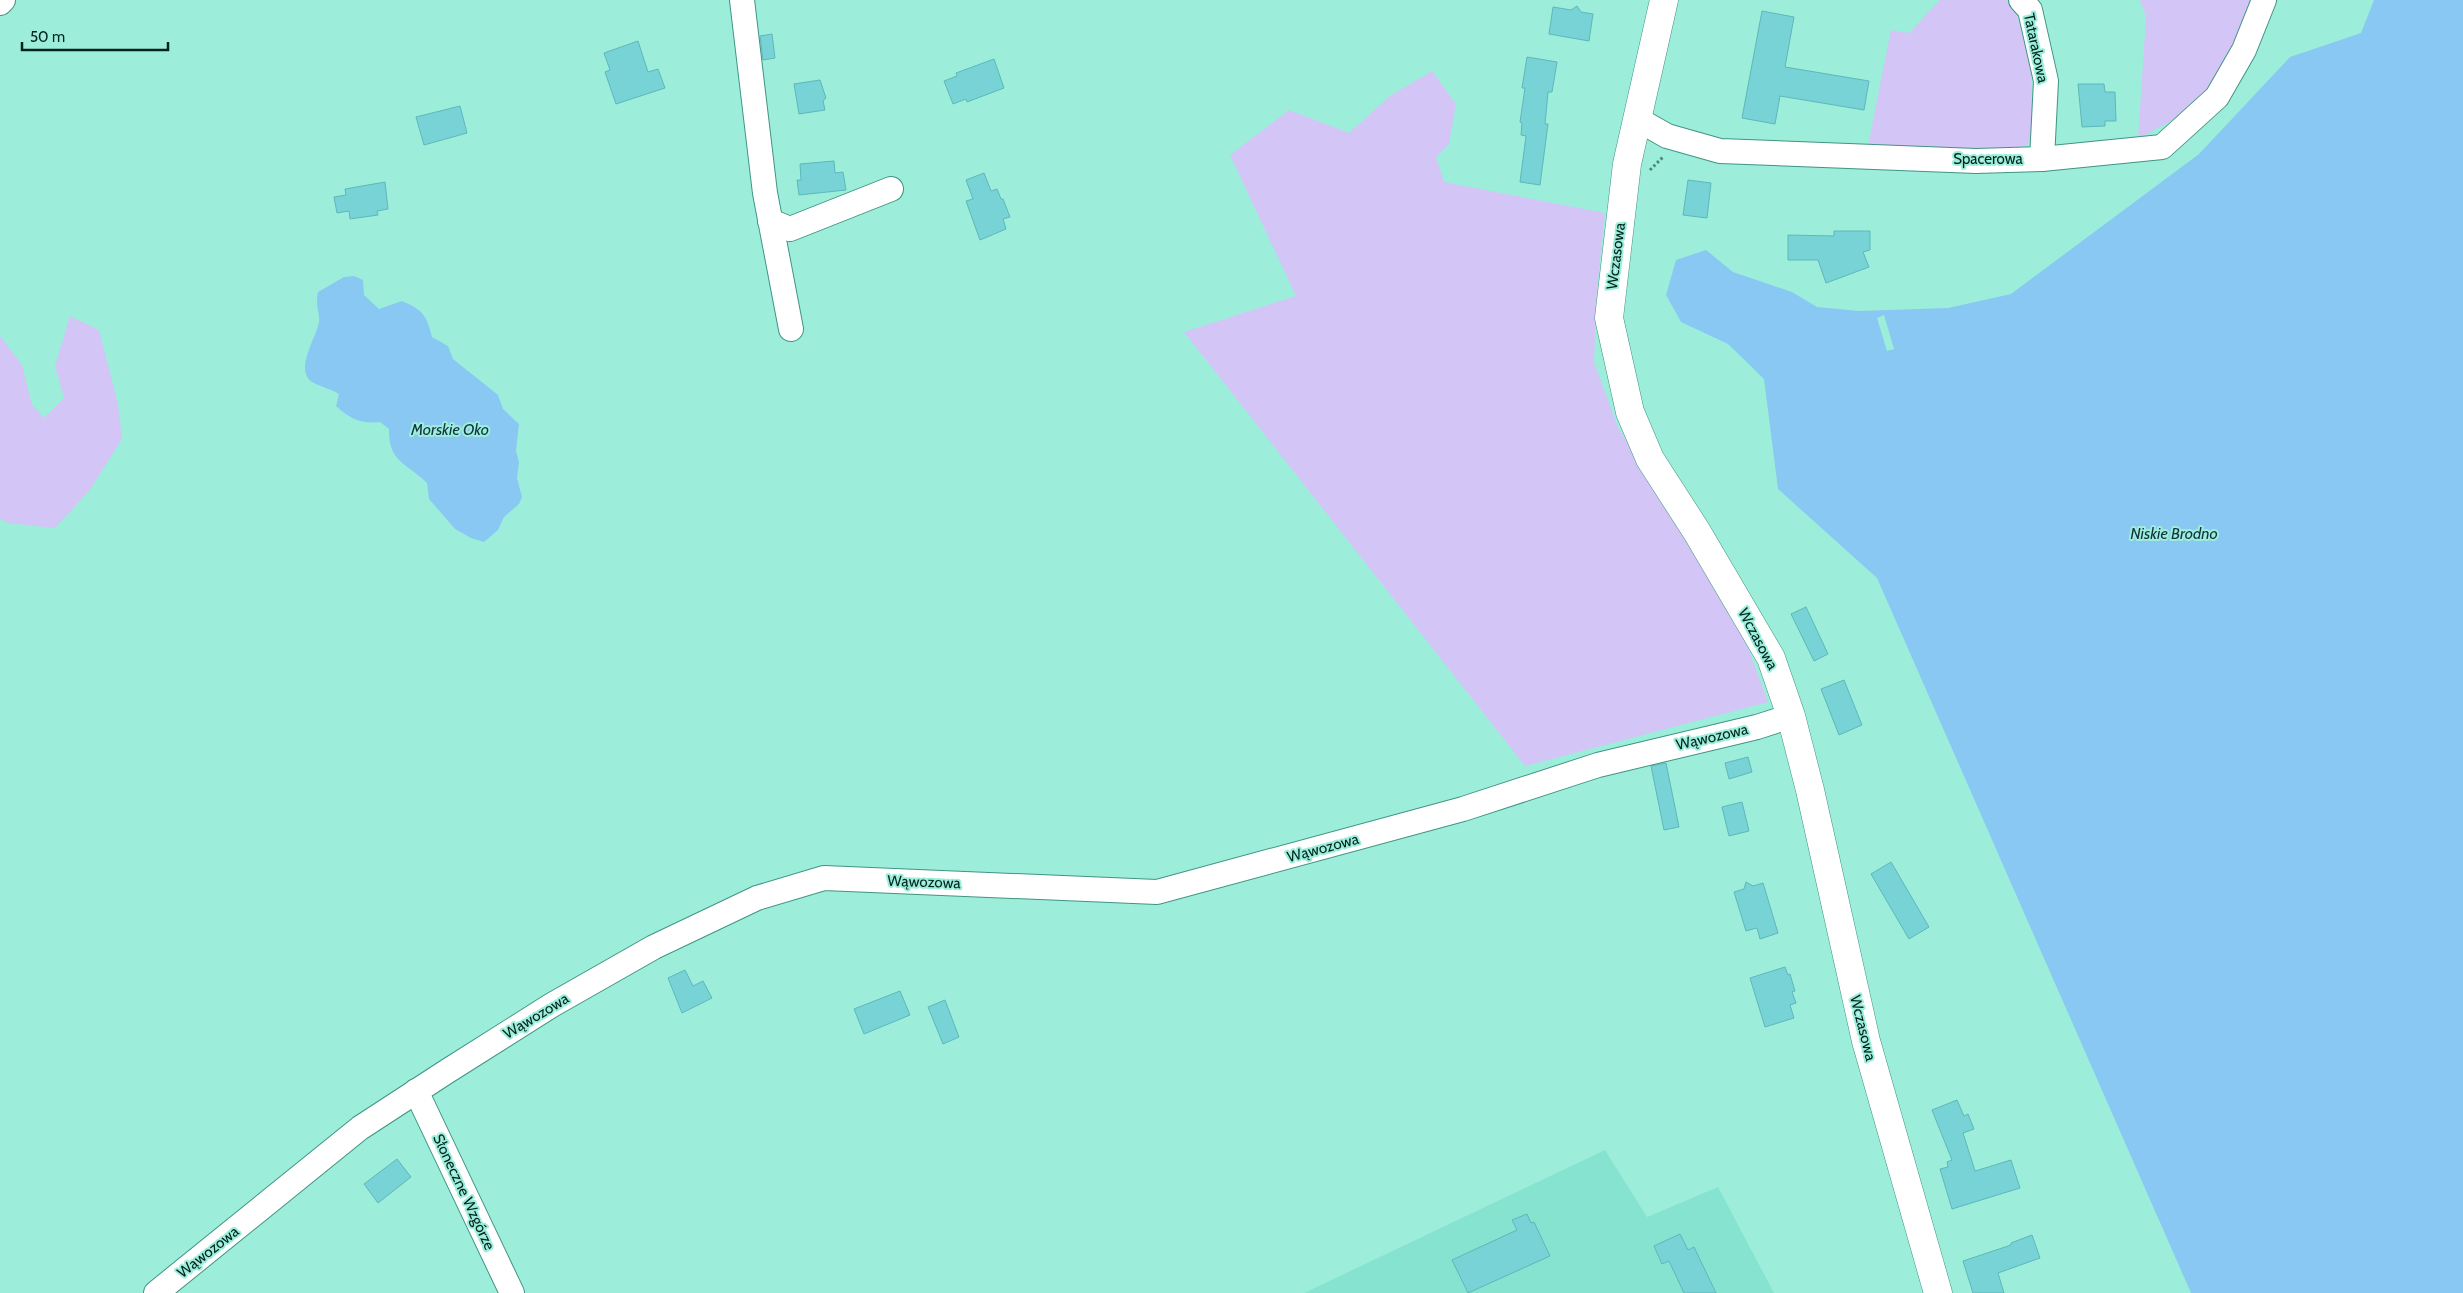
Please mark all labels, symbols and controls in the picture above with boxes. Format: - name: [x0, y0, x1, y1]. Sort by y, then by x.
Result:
- street label: Tatarakowa: [2020, 11, 2052, 85]
- scale bar: [22, 20, 169, 52]
- text: 50 m: [30, 28, 65, 46]
- street label: Spacerowa: [1953, 150, 2023, 168]
- street label: Wczasowa: [1603, 221, 1629, 290]
- water label: Morskie Oko: [410, 420, 489, 439]
- water label: Niskie Brodno: [2130, 524, 2218, 543]
- street label: Wczasowa: [1734, 605, 1782, 674]
- street label: Wąwozowa: [1674, 720, 1751, 754]
- street label: Wąwozowa: [1285, 830, 1362, 866]
- street label: Wąwozowa: [887, 872, 962, 892]
- street label: Wąwozowa: [500, 989, 573, 1043]
- street label: Wczasowa: [1846, 993, 1880, 1063]
- street label: Słoneczne Wzgórze: [429, 1131, 499, 1253]
- street label: Wąwozowa: [174, 1222, 243, 1282]

